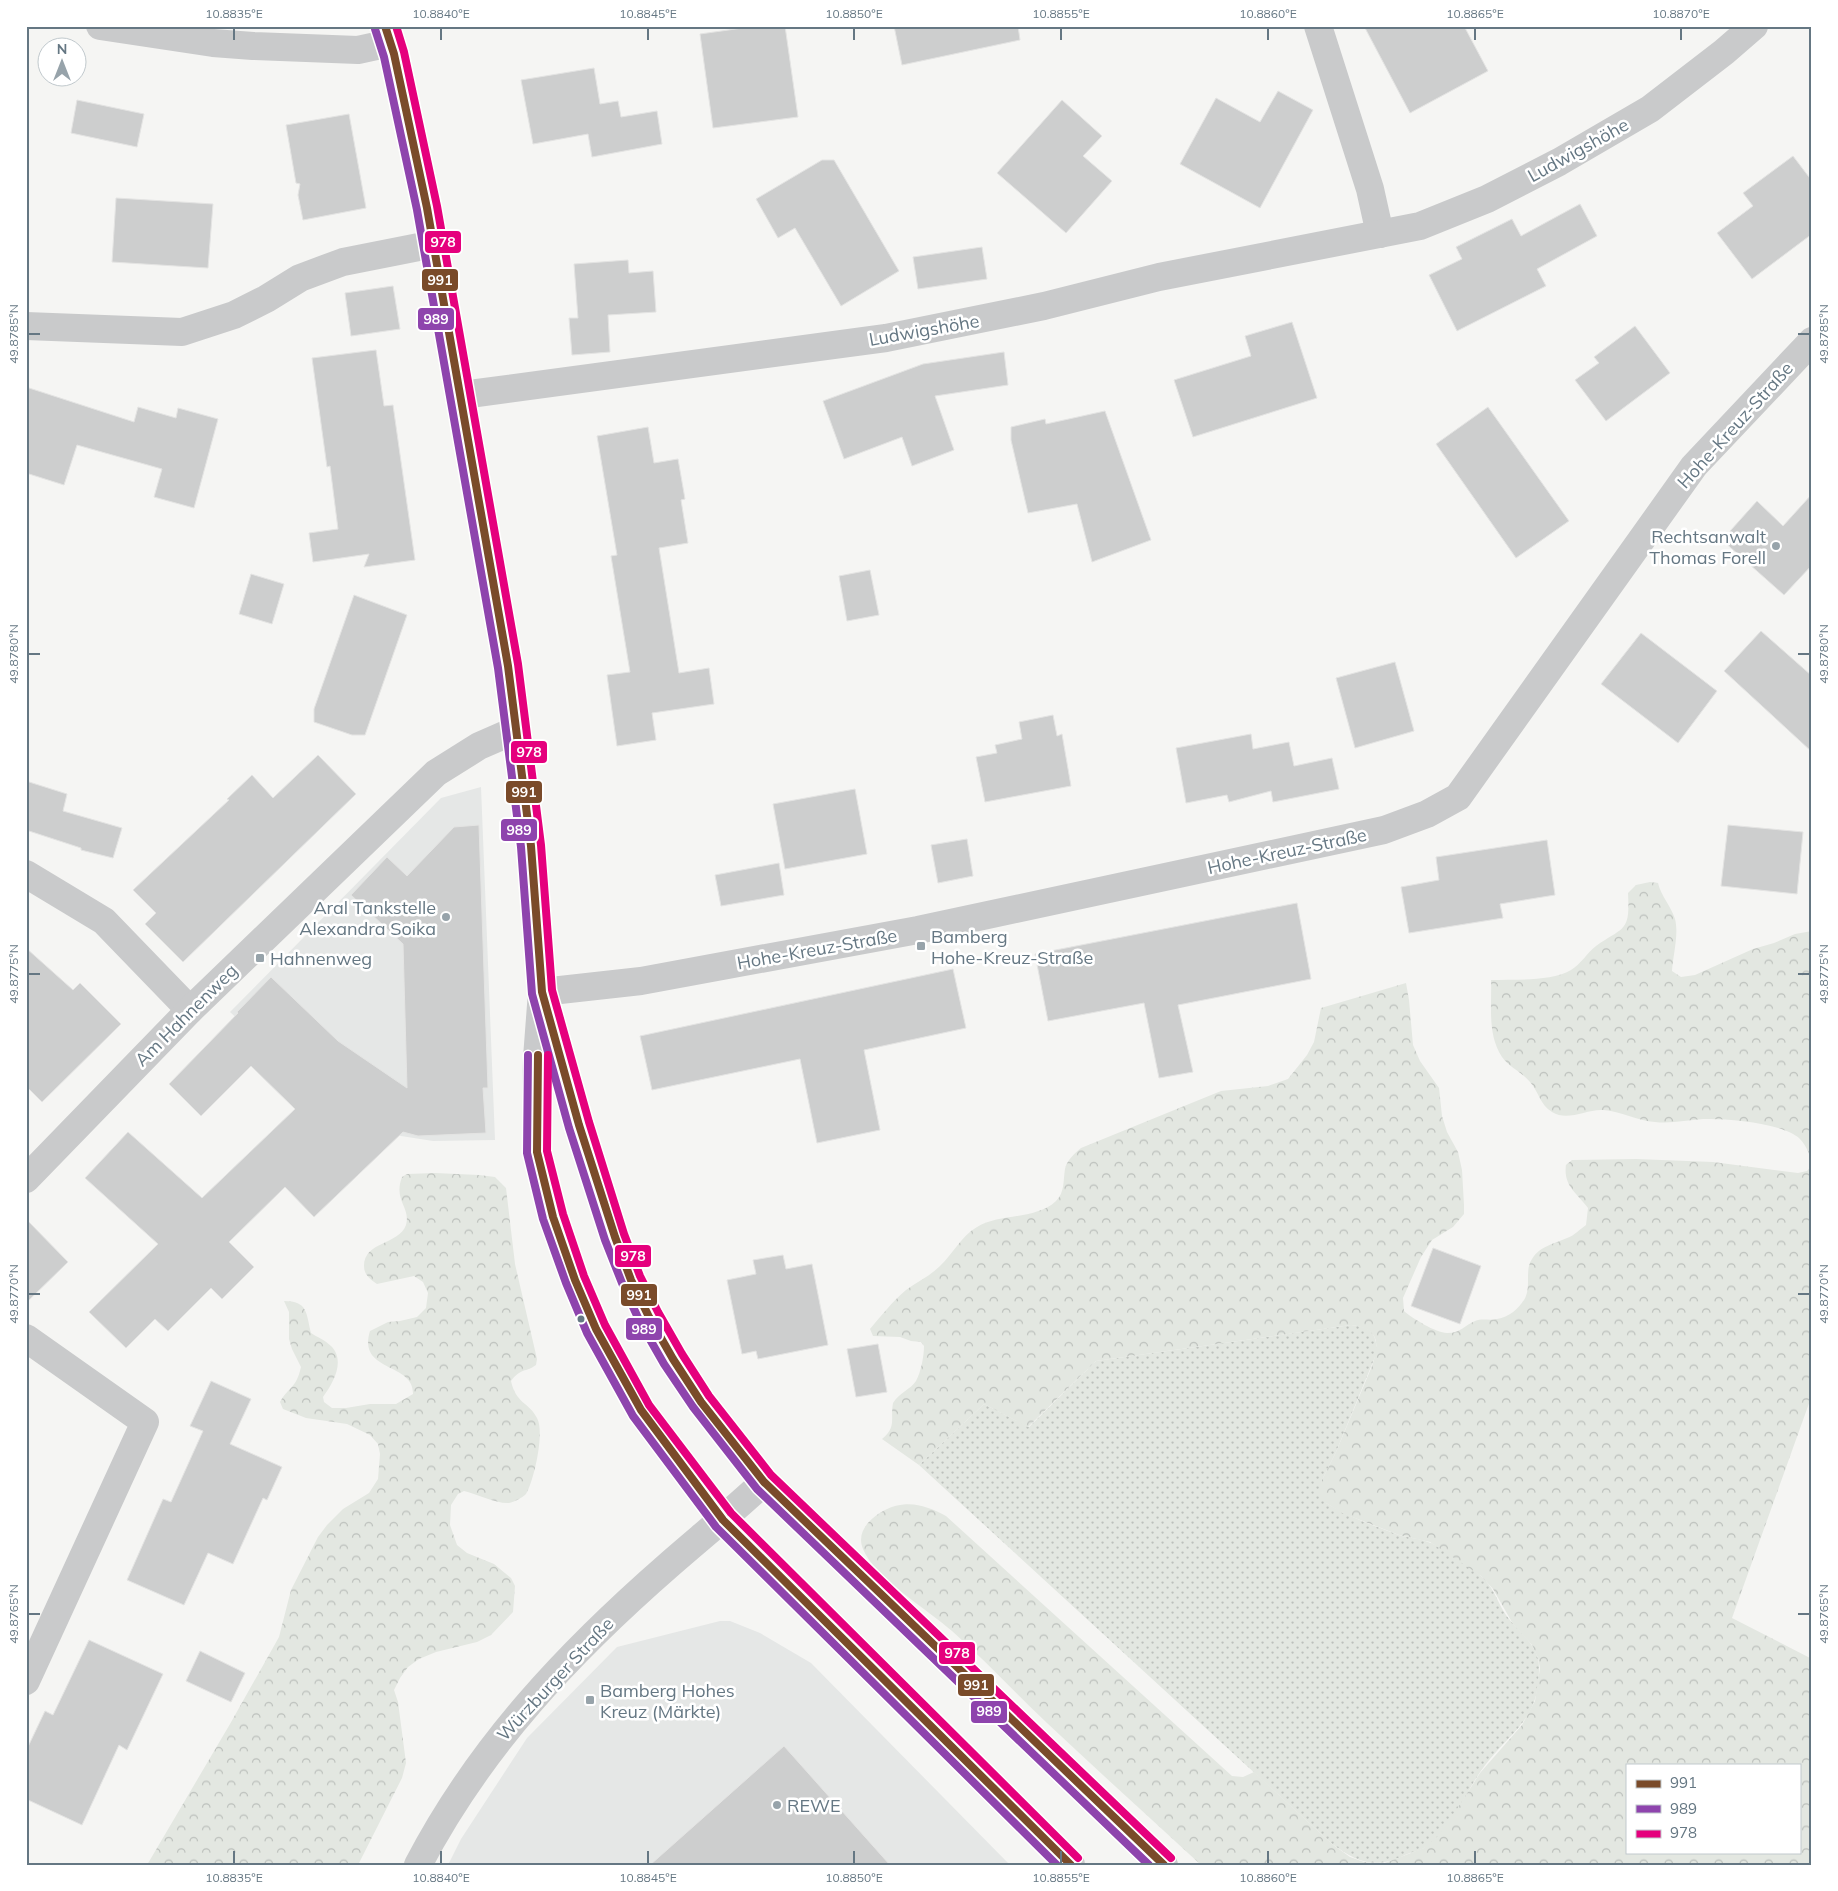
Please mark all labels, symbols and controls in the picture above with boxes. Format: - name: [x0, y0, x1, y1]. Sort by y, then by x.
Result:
- text: 10.8835°E: [205, 6, 263, 21]
- text: 10.8840°E: [412, 6, 470, 21]
- text: 10.8845°E: [619, 6, 677, 21]
- text: 10.8850°E: [825, 6, 883, 21]
- text: 10.8855°E: [1032, 6, 1090, 21]
- text: 10.8860°E: [1239, 6, 1297, 21]
- text: 10.8865°E: [1446, 6, 1504, 21]
- text: 10.8870°E: [1652, 6, 1710, 21]
- north arrow: [38, 38, 88, 88]
- text: N: [57, 40, 67, 58]
- street label: Ludwigshöhe: [1524, 113, 1632, 187]
- line badge: 978: [424, 230, 462, 254]
- text: 978: [430, 233, 456, 251]
- line badge: 991: [421, 268, 459, 292]
- text: 991: [427, 271, 453, 289]
- text: 49.8785°N: [6, 304, 21, 364]
- text: 49.8785°N: [1816, 304, 1831, 364]
- line badge: 989: [417, 307, 455, 331]
- street label: Ludwigshöhe: [867, 309, 981, 351]
- text: 989: [423, 310, 449, 328]
- street label: Hohe-Kreuz-Straße: [1672, 357, 1798, 493]
- place label: Rechtsanwalt Thomas Forell: [1649, 525, 1766, 569]
- marker: Rechtsanwalt Thomas Forell: [1770, 540, 1782, 552]
- text: 49.8780°N: [6, 624, 21, 684]
- text: 49.8780°N: [1816, 624, 1831, 684]
- line badge: 978: [510, 740, 548, 764]
- text: 978: [516, 743, 542, 761]
- line badge: 991: [505, 780, 543, 804]
- text: 991: [511, 783, 537, 801]
- line badge: 989: [500, 818, 538, 842]
- text: 989: [506, 821, 532, 839]
- street label: Hohe-Kreuz-Straße: [1205, 823, 1369, 879]
- place label: Aral Tankstelle Alexandra Soika: [299, 896, 436, 940]
- marker: Aral Tankstelle Alexandra Soika: [440, 911, 452, 923]
- street label: Hohe-Kreuz-Straße: [735, 924, 899, 974]
- place label: Bamberg Hohe-Kreuz-Straße: [931, 925, 1093, 969]
- marker: Bamberg Hohe-Kreuz-Straße: [915, 940, 927, 952]
- text: 49.8775°N: [6, 944, 21, 1004]
- text: 49.8775°N: [1816, 944, 1831, 1004]
- place label: Hahnenweg: [270, 947, 372, 970]
- marker: Hahnenweg: [254, 952, 266, 964]
- street label: Am Hahnenweg: [130, 959, 242, 1071]
- line badge: 978: [614, 1244, 652, 1268]
- text: 978: [620, 1247, 646, 1265]
- text: 49.8770°N: [6, 1264, 21, 1324]
- text: 49.8770°N: [1816, 1264, 1831, 1324]
- line badge: 991: [620, 1283, 658, 1307]
- text: 991: [626, 1286, 652, 1304]
- unlabelled marker: [576, 1314, 586, 1324]
- line badge: 989: [625, 1317, 663, 1341]
- text: 989: [631, 1320, 657, 1338]
- text: 49.8765°N: [6, 1584, 21, 1644]
- text: 49.8765°N: [1816, 1584, 1831, 1644]
- street label: Würzburger Straße: [492, 1612, 618, 1746]
- line badge: 978: [938, 1641, 976, 1665]
- text: 978: [944, 1644, 970, 1662]
- line badge: 991: [957, 1673, 995, 1697]
- text: 991: [963, 1676, 989, 1694]
- place label: Bamberg Hohes Kreuz (Märkte): [600, 1679, 735, 1723]
- marker: Bamberg Hohes Kreuz (Märkte): [584, 1694, 596, 1706]
- line badge: 989: [970, 1700, 1008, 1724]
- text: 989: [976, 1702, 1002, 1720]
- legend: [1626, 1764, 1800, 1854]
- text: 991: [1670, 1773, 1697, 1792]
- place label: REWE: [787, 1794, 841, 1817]
- marker: REWE: [771, 1799, 783, 1811]
- text: 989: [1670, 1799, 1697, 1818]
- text: 978: [1670, 1823, 1697, 1842]
- text: 10.8835°E: [205, 1870, 263, 1885]
- text: 10.8840°E: [412, 1870, 470, 1885]
- text: 10.8845°E: [619, 1870, 677, 1885]
- text: 10.8850°E: [825, 1870, 883, 1885]
- text: 10.8855°E: [1032, 1870, 1090, 1885]
- text: 10.8860°E: [1239, 1870, 1297, 1885]
- text: 10.8865°E: [1446, 1870, 1504, 1885]

